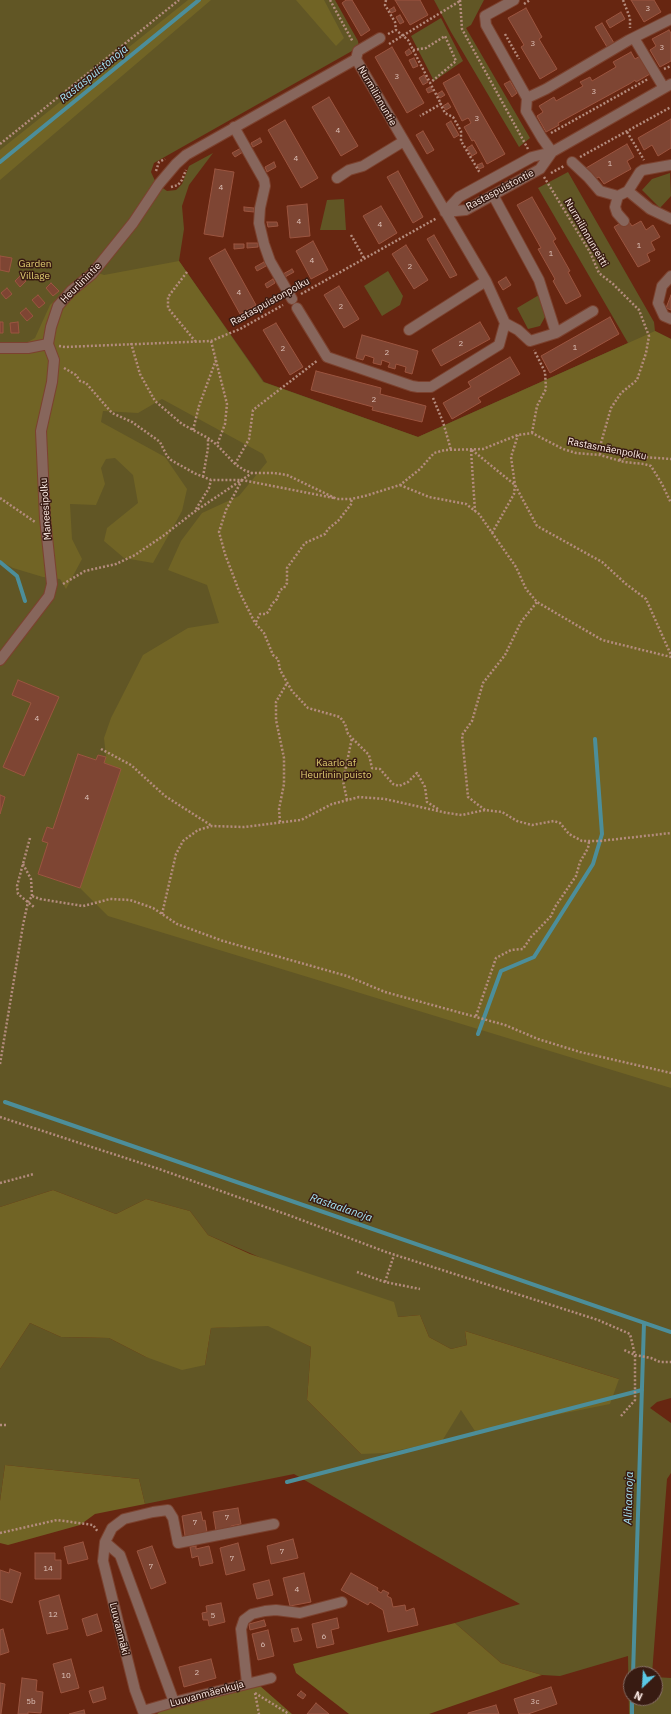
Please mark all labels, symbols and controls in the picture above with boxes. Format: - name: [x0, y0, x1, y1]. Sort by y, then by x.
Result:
- house number: 3: [646, 4, 650, 14]
- house number: 3: [531, 39, 535, 49]
- water label: Rastaspuistonoja: [57, 42, 131, 106]
- house number: 3: [660, 43, 664, 53]
- street label: Nurmilinnuntie: [355, 64, 399, 128]
- house number: 3: [395, 72, 399, 82]
- house number: 3: [592, 87, 596, 97]
- house number: 3: [475, 114, 479, 124]
- house number: 4: [336, 126, 340, 136]
- house number: 4: [294, 154, 298, 164]
- house number: 1: [608, 159, 612, 169]
- street label: Rastaspuistontie: [464, 167, 536, 213]
- house number: 4: [219, 183, 223, 193]
- street label: Nurmilinnunreitti: [562, 197, 610, 269]
- house number: 4: [297, 217, 301, 227]
- house number: 4: [378, 220, 382, 230]
- house number: 1: [637, 241, 641, 251]
- house number: 1: [549, 249, 553, 259]
- house number: 4: [310, 256, 314, 266]
- park label: Garden Village: [19, 258, 51, 282]
- street label: Heurlinintie: [58, 260, 104, 306]
- house number: 2: [408, 262, 412, 272]
- street label: Rastaspuistonpolku: [228, 275, 312, 329]
- house number: 4: [237, 288, 241, 298]
- house number: 2: [339, 302, 343, 312]
- house number: 2: [459, 339, 463, 349]
- house number: 1: [573, 343, 577, 353]
- house number: 2: [281, 344, 285, 354]
- house number: 2: [385, 348, 389, 358]
- house number: 2: [372, 395, 376, 405]
- street label: Rastasmäenpolku: [566, 435, 648, 463]
- street label: Maneesipolku: [38, 477, 54, 541]
- house number: 4: [35, 714, 39, 724]
- park label: Kaarlo af Heurlinin puisto: [300, 757, 372, 780]
- house number: 4: [85, 793, 89, 803]
- water label: Rastaalanoja: [308, 1191, 374, 1225]
- water label: Alihaanoja: [621, 1471, 637, 1525]
- house number: 7: [225, 1513, 229, 1523]
- house number: 7: [193, 1518, 197, 1528]
- house number: 7: [280, 1547, 284, 1557]
- house number: 7: [230, 1554, 234, 1564]
- house number: 7: [149, 1562, 153, 1572]
- house number: 14: [43, 1564, 53, 1574]
- house number: 4: [295, 1585, 299, 1595]
- street label: Luuvanmäki: [107, 1601, 131, 1657]
- house number: 12: [48, 1610, 58, 1620]
- house number: 5: [211, 1611, 215, 1621]
- house number: 6: [322, 1632, 326, 1642]
- house number: 6: [261, 1640, 265, 1650]
- north arrow: [623, 1666, 663, 1706]
- house number: 2: [195, 1668, 199, 1678]
- house number: 10: [61, 1671, 71, 1681]
- street label: Luuvanmäenkuja: [169, 1678, 245, 1710]
- text: N: [632, 1688, 645, 1704]
- house number: 5b: [26, 1697, 36, 1707]
- house number: 3c: [531, 1697, 539, 1707]

